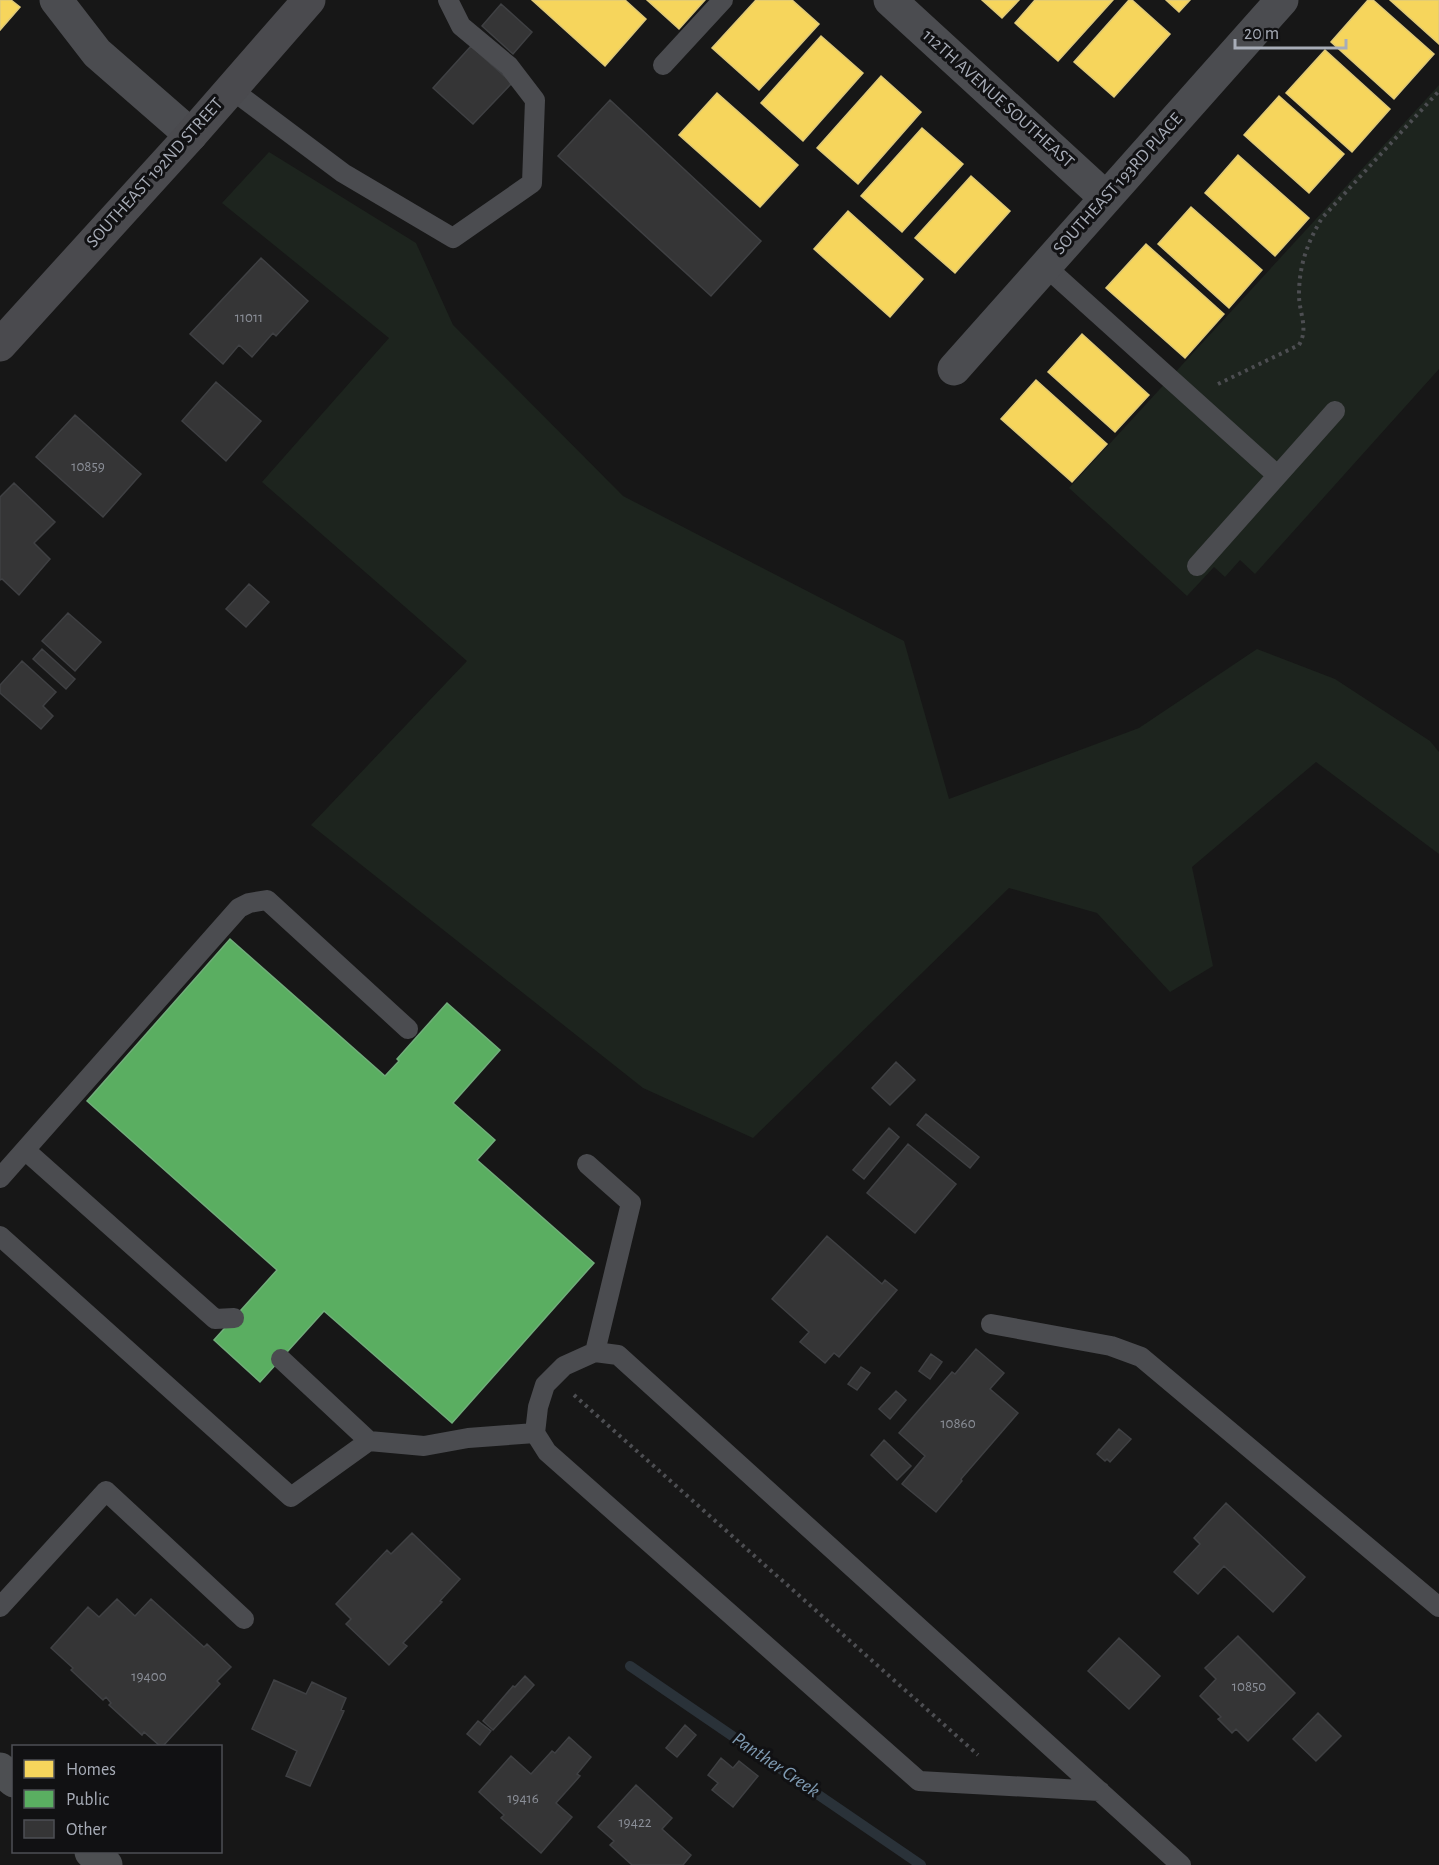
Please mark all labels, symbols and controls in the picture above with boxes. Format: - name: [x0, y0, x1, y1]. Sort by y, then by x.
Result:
- scale bar: [1235, 12, 1346, 50]
- text: 20 m: [1244, 25, 1279, 43]
- street label: 112TH AVENUE SOUTHEAST: [919, 26, 1077, 172]
- street label: SOUTHEAST 192ND STREET: [83, 95, 227, 251]
- street label: SOUTHEAST 193RD PLACE: [1050, 110, 1186, 258]
- house number: 11011: [235, 310, 263, 325]
- house number: 10859: [71, 459, 105, 474]
- house number: 10860: [940, 1416, 976, 1431]
- house number: 19400: [131, 1669, 167, 1684]
- house number: 10850: [1232, 1679, 1266, 1694]
- water label: Panther Creek: [729, 1729, 823, 1801]
- legend: [12, 1745, 222, 1853]
- text: Homes: [66, 1761, 116, 1779]
- text: Public: [66, 1791, 109, 1809]
- house number: 19416: [507, 1791, 539, 1806]
- house number: 19422: [618, 1815, 652, 1830]
- text: Other: [66, 1821, 107, 1839]

